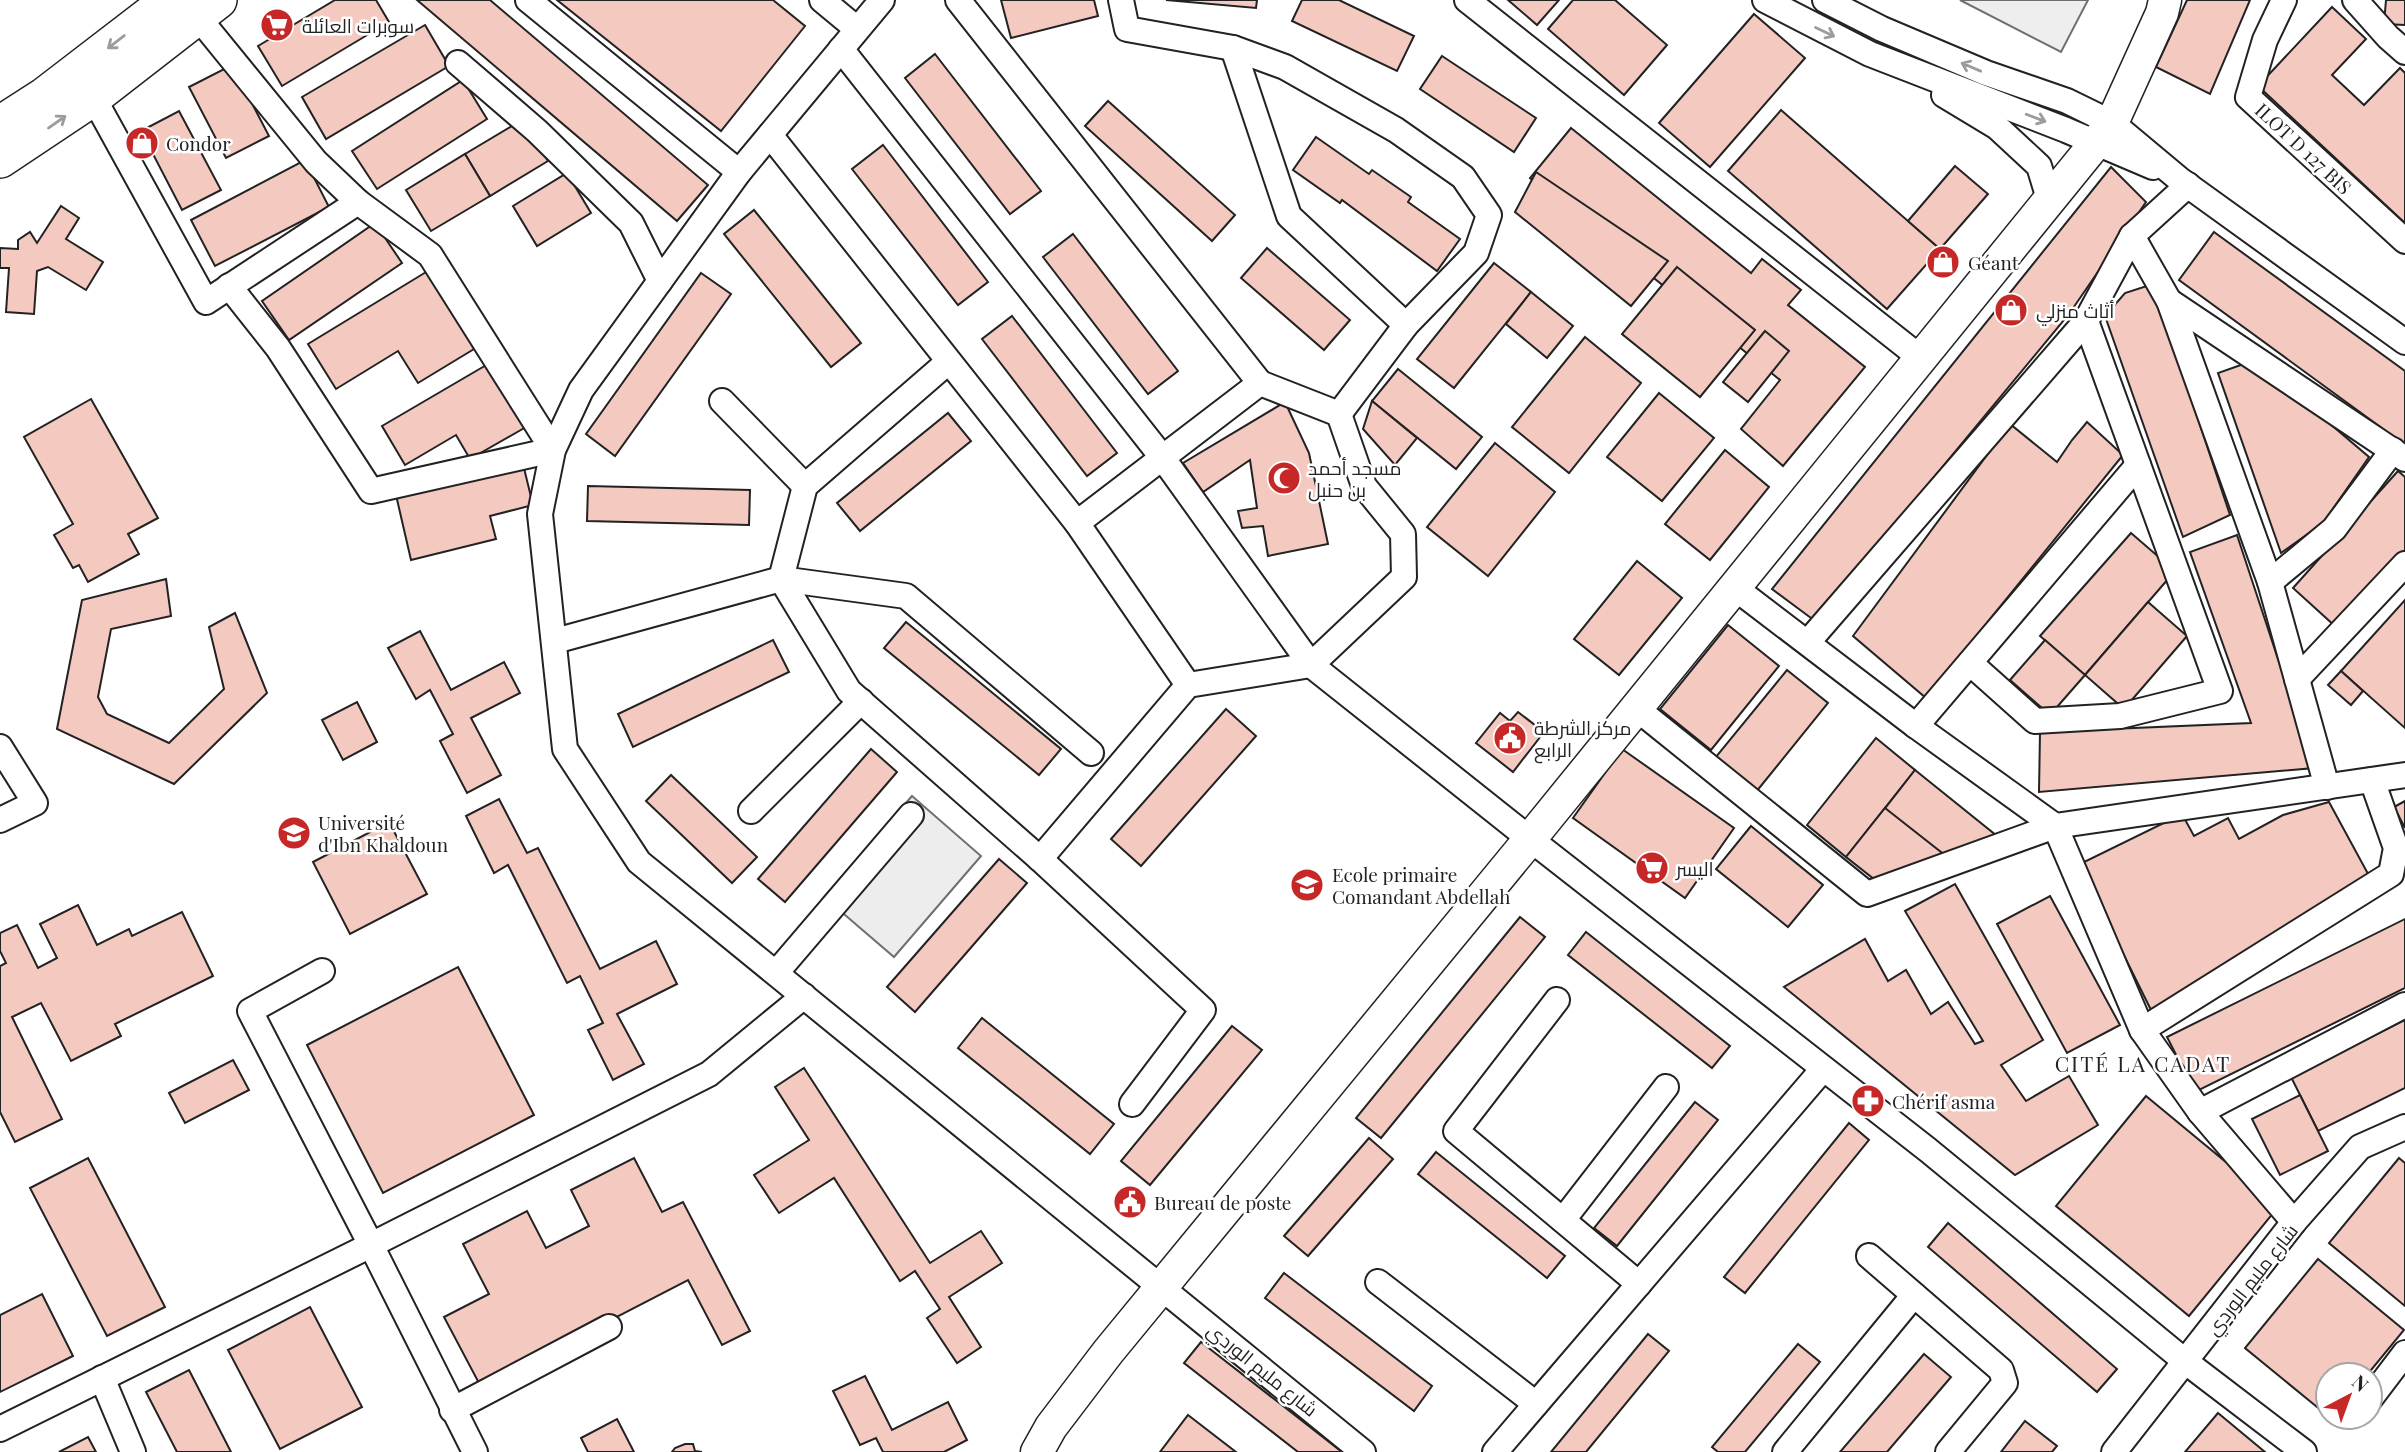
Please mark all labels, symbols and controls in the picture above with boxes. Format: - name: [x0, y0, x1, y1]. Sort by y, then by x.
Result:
- supermarket icon: سوبرات العائلة: [258, 6, 296, 44]
- place label: سوبرات العائلة: [302, 12, 414, 38]
- one-way arrow: [1814, 25, 1835, 39]
- one-way arrow: [107, 34, 125, 49]
- one-way arrow: [1960, 59, 1982, 72]
- street label: ILOT D 127 BIS: [2250, 97, 2358, 199]
- one-way arrow: [2024, 113, 2046, 126]
- one-way arrow: [47, 115, 66, 129]
- shop icon: Condor: [123, 124, 161, 162]
- place label: Condor: [166, 130, 231, 156]
- shop icon: Géant: [1924, 243, 1962, 281]
- place label: Géant: [1968, 249, 2019, 275]
- shop icon: أثاث منزلي: [1992, 291, 2030, 329]
- place label: أثاث منزلي: [2036, 297, 2114, 326]
- place label: مسجد أحمد بن حنبل: [1308, 454, 1402, 502]
- mosque icon: مسجد أحمد بن حنبل: [1265, 459, 1303, 497]
- place label: مركز الشرطة الرابع: [1534, 714, 1631, 764]
- public building icon: مركز الشرطة الرابع: [1491, 719, 1529, 757]
- place label: Université d'Ibn Khaldoun: [318, 809, 449, 857]
- school or university icon: Université d'Ibn Khaldoun: [275, 814, 313, 852]
- supermarket icon: اليسر: [1633, 849, 1671, 887]
- place label: اليسر: [1675, 855, 1714, 881]
- place label: Ecole primaire Comandant Abdellah: [1332, 861, 1510, 909]
- school or university icon: Ecole primaire Comandant Abdellah: [1288, 866, 1326, 904]
- district label: CITÉ LA CADAT: [2055, 1049, 2231, 1077]
- pharmacy icon: Chérif asma: [1849, 1082, 1887, 1120]
- place label: Chérif asma: [1892, 1088, 1996, 1114]
- public building icon: Bureau de poste: [1111, 1183, 1149, 1221]
- place label: Bureau de poste: [1154, 1189, 1291, 1215]
- street label: شارع مليم الوردي: [2199, 1218, 2305, 1342]
- street label: شارع مليم الوردي: [1201, 1316, 1324, 1424]
- north arrow: [2314, 1361, 2384, 1431]
- text: N: [2347, 1368, 2375, 1397]

